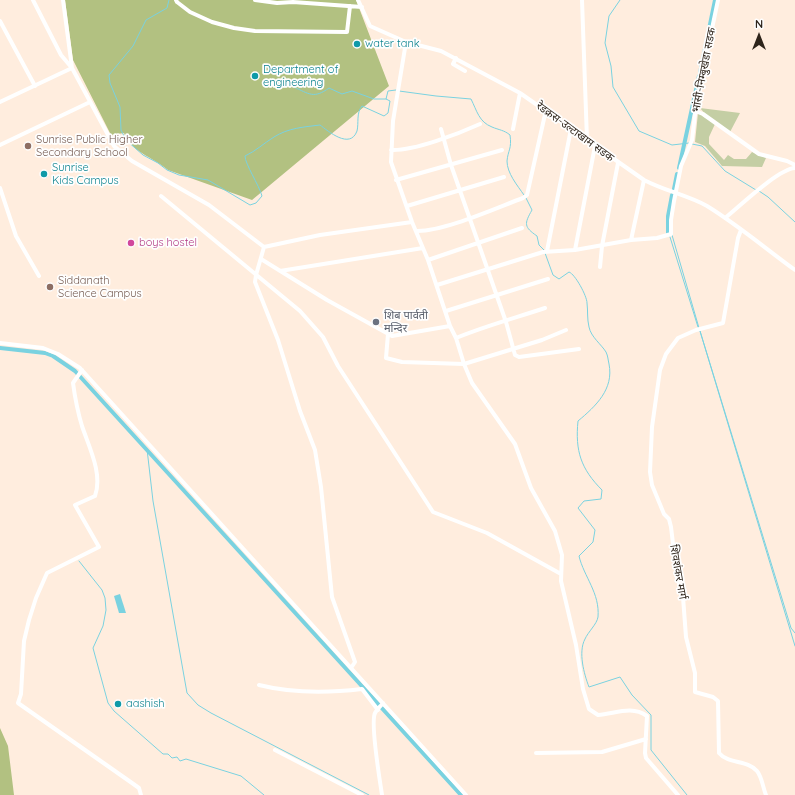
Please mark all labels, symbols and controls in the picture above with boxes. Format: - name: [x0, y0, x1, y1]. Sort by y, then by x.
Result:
- north arrow: [739, 16, 779, 56]
- text: N: [755, 17, 763, 31]
- street label: भांसी-निम्बुखेडा सडक: [689, 26, 719, 114]
- place label: water tank: [365, 37, 420, 51]
- marker: water tank: [352, 39, 362, 49]
- place label: Department of engineering: [263, 63, 338, 89]
- marker: Department of engineering: [250, 71, 260, 81]
- street label: रेडक्रस-उल्टाखाम सडक: [534, 99, 616, 165]
- place label: Sunrise Public Higher Secondary School: [36, 133, 143, 159]
- marker: Sunrise Public Higher Secondary School: [23, 141, 33, 151]
- place label: Sunrise Kids Campus: [52, 161, 119, 187]
- marker: Sunrise Kids Campus: [39, 169, 49, 179]
- place label: boys hostel: [139, 236, 197, 250]
- marker: boys hostel: [126, 238, 136, 248]
- place label: Siddanath Science Campus: [58, 274, 142, 300]
- marker: Siddanath Science Campus: [45, 282, 55, 292]
- place label: शिब पार्वती मन्दिर: [384, 309, 428, 335]
- marker: शिब पार्वती मन्दिर: [371, 317, 381, 327]
- street label: शिवशंकर मार्ग: [667, 544, 689, 600]
- place label: aashish: [126, 697, 165, 711]
- marker: aashish: [113, 699, 123, 709]

